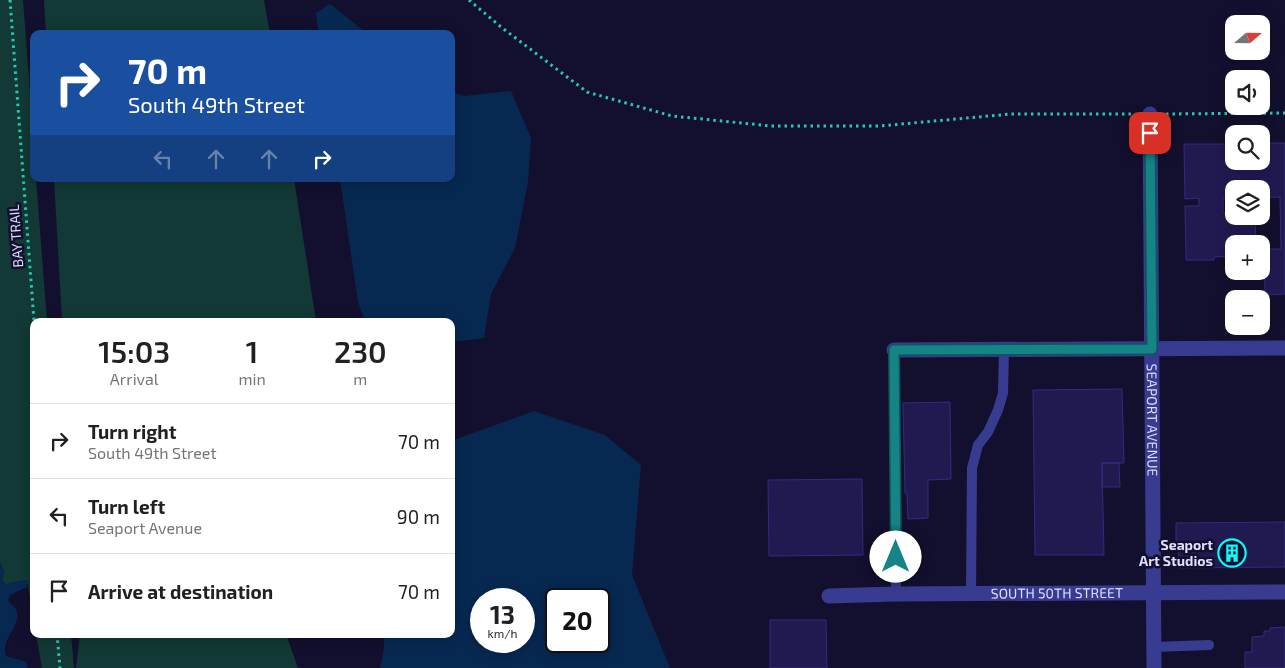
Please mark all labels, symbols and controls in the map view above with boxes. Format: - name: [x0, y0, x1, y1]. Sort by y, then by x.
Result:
- north arrow: [1225, 15, 1270, 60]
- map controls: [1225, 15, 1270, 335]
- text: 70 m: [128, 49, 207, 91]
- icon: right: [45, 50, 110, 115]
- button: sound: [1225, 70, 1270, 115]
- text: South 49th Street: [128, 91, 305, 117]
- pin: [1129, 112, 1171, 154]
- icon: arrive: [1136, 119, 1164, 147]
- button: search: [1225, 125, 1270, 170]
- icon: left: [149, 145, 177, 173]
- icon: ahead: [202, 145, 230, 173]
- icon: ahead: [255, 145, 283, 173]
- icon: right: [308, 145, 336, 173]
- button: layers: [1225, 180, 1270, 225]
- street label: BAY TRAIL: [5, 204, 26, 268]
- button: +: [1225, 235, 1270, 280]
- button: −: [1225, 290, 1270, 335]
- text: 15:03: [98, 333, 170, 369]
- text: 1: [246, 333, 258, 369]
- text: 230: [334, 333, 387, 369]
- street label: SEAPORT AVENUE: [1144, 364, 1162, 477]
- text: Arrival: [110, 369, 159, 388]
- text: min: [238, 369, 266, 388]
- text: m: [353, 369, 367, 388]
- text: Turn right: [88, 420, 176, 443]
- icon: right: [45, 427, 73, 455]
- text: 70 m: [398, 430, 440, 453]
- text: South 49th Street: [88, 443, 217, 462]
- text: Turn left: [88, 495, 165, 518]
- icon: left: [45, 502, 73, 530]
- text: 90 m: [397, 505, 440, 528]
- text: Seaport Avenue: [88, 518, 202, 537]
- position arrow: [869, 530, 921, 582]
- place label: Seaport Art Studios: [1139, 536, 1213, 569]
- building icon: Seaport Art Studios: [1217, 538, 1247, 568]
- icon: arrive: [45, 577, 73, 605]
- text: Arrive at destination: [88, 580, 273, 603]
- text: 70 m: [398, 580, 440, 603]
- street label: SOUTH 50TH STREET: [991, 584, 1123, 602]
- speed limit sign: 20: [545, 588, 610, 653]
- text: 13: [490, 599, 515, 629]
- text: km/h: [488, 626, 517, 640]

